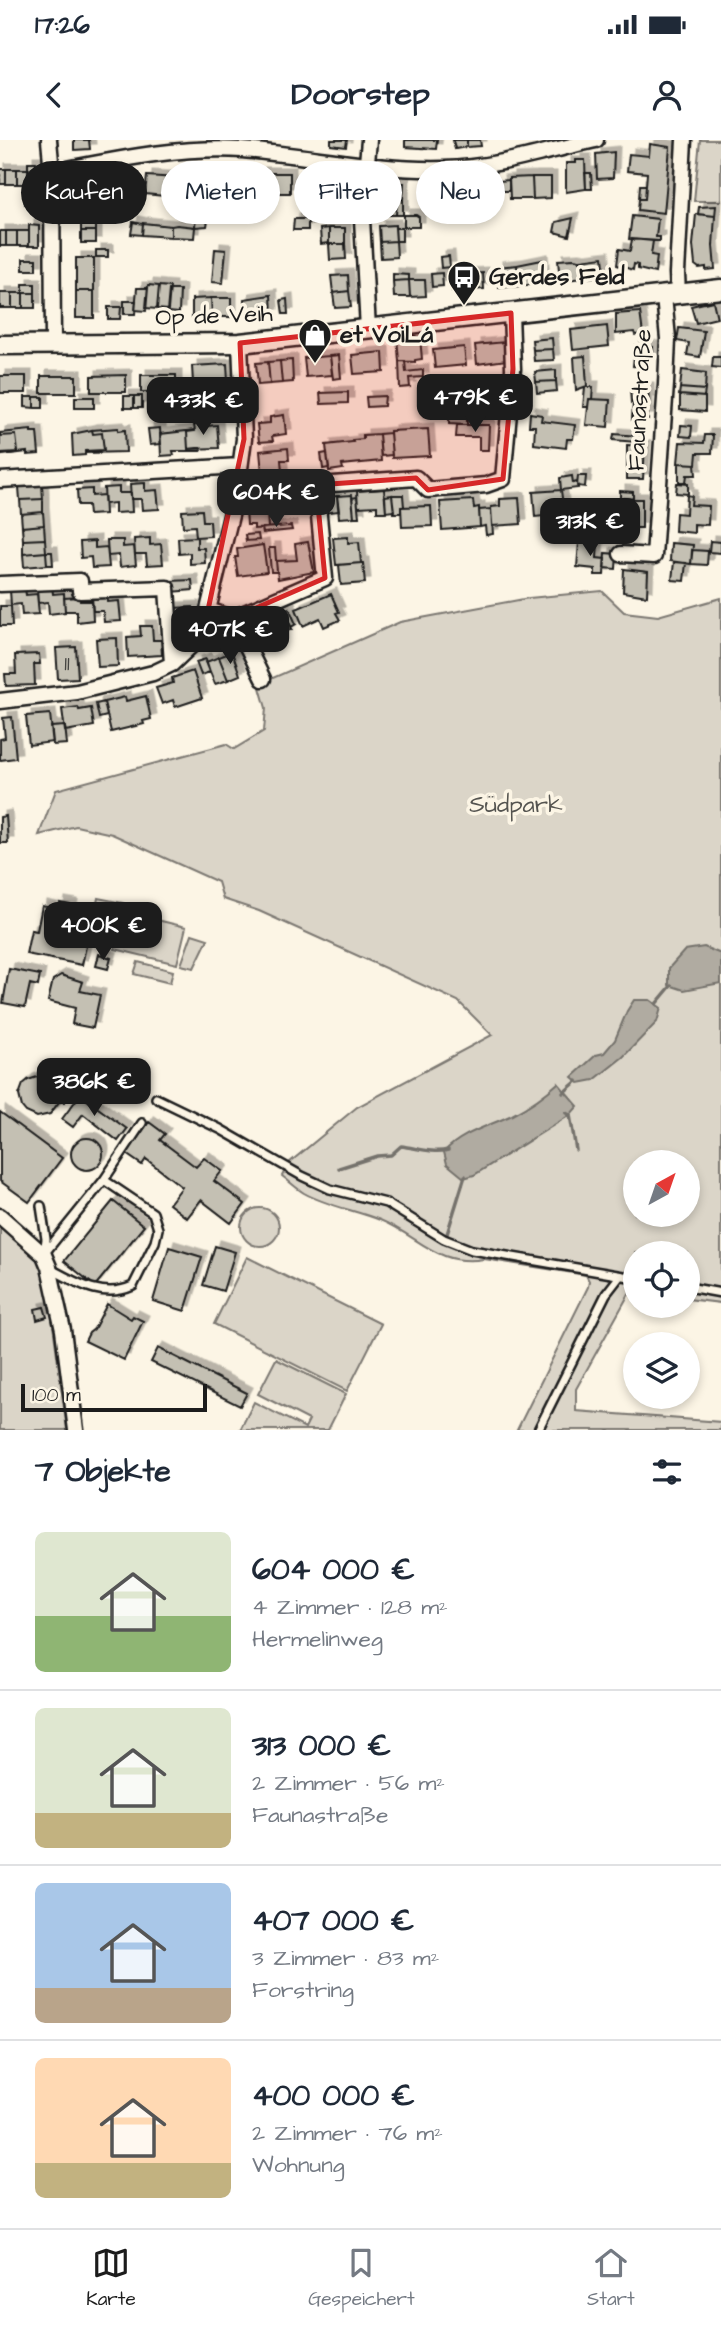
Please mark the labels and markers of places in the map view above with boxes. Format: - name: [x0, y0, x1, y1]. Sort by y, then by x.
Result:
- bus stop icon: Gerdes Feld: [445, 258, 483, 307]
- place label: Gerdes Feld: [489, 260, 625, 294]
- shop icon: et VoiLá: [296, 316, 334, 365]
- place label: et VoiLá: [340, 318, 434, 352]
- pin: 479K €: [418, 374, 532, 434]
- pin: 433K €: [146, 378, 260, 437]
- pin: 604K €: [219, 470, 333, 529]
- pin: 313K €: [533, 498, 647, 558]
- pin: 407K €: [173, 606, 287, 666]
- pin: 400K €: [46, 902, 160, 962]
- pin: 386K €: [37, 1058, 151, 1118]

